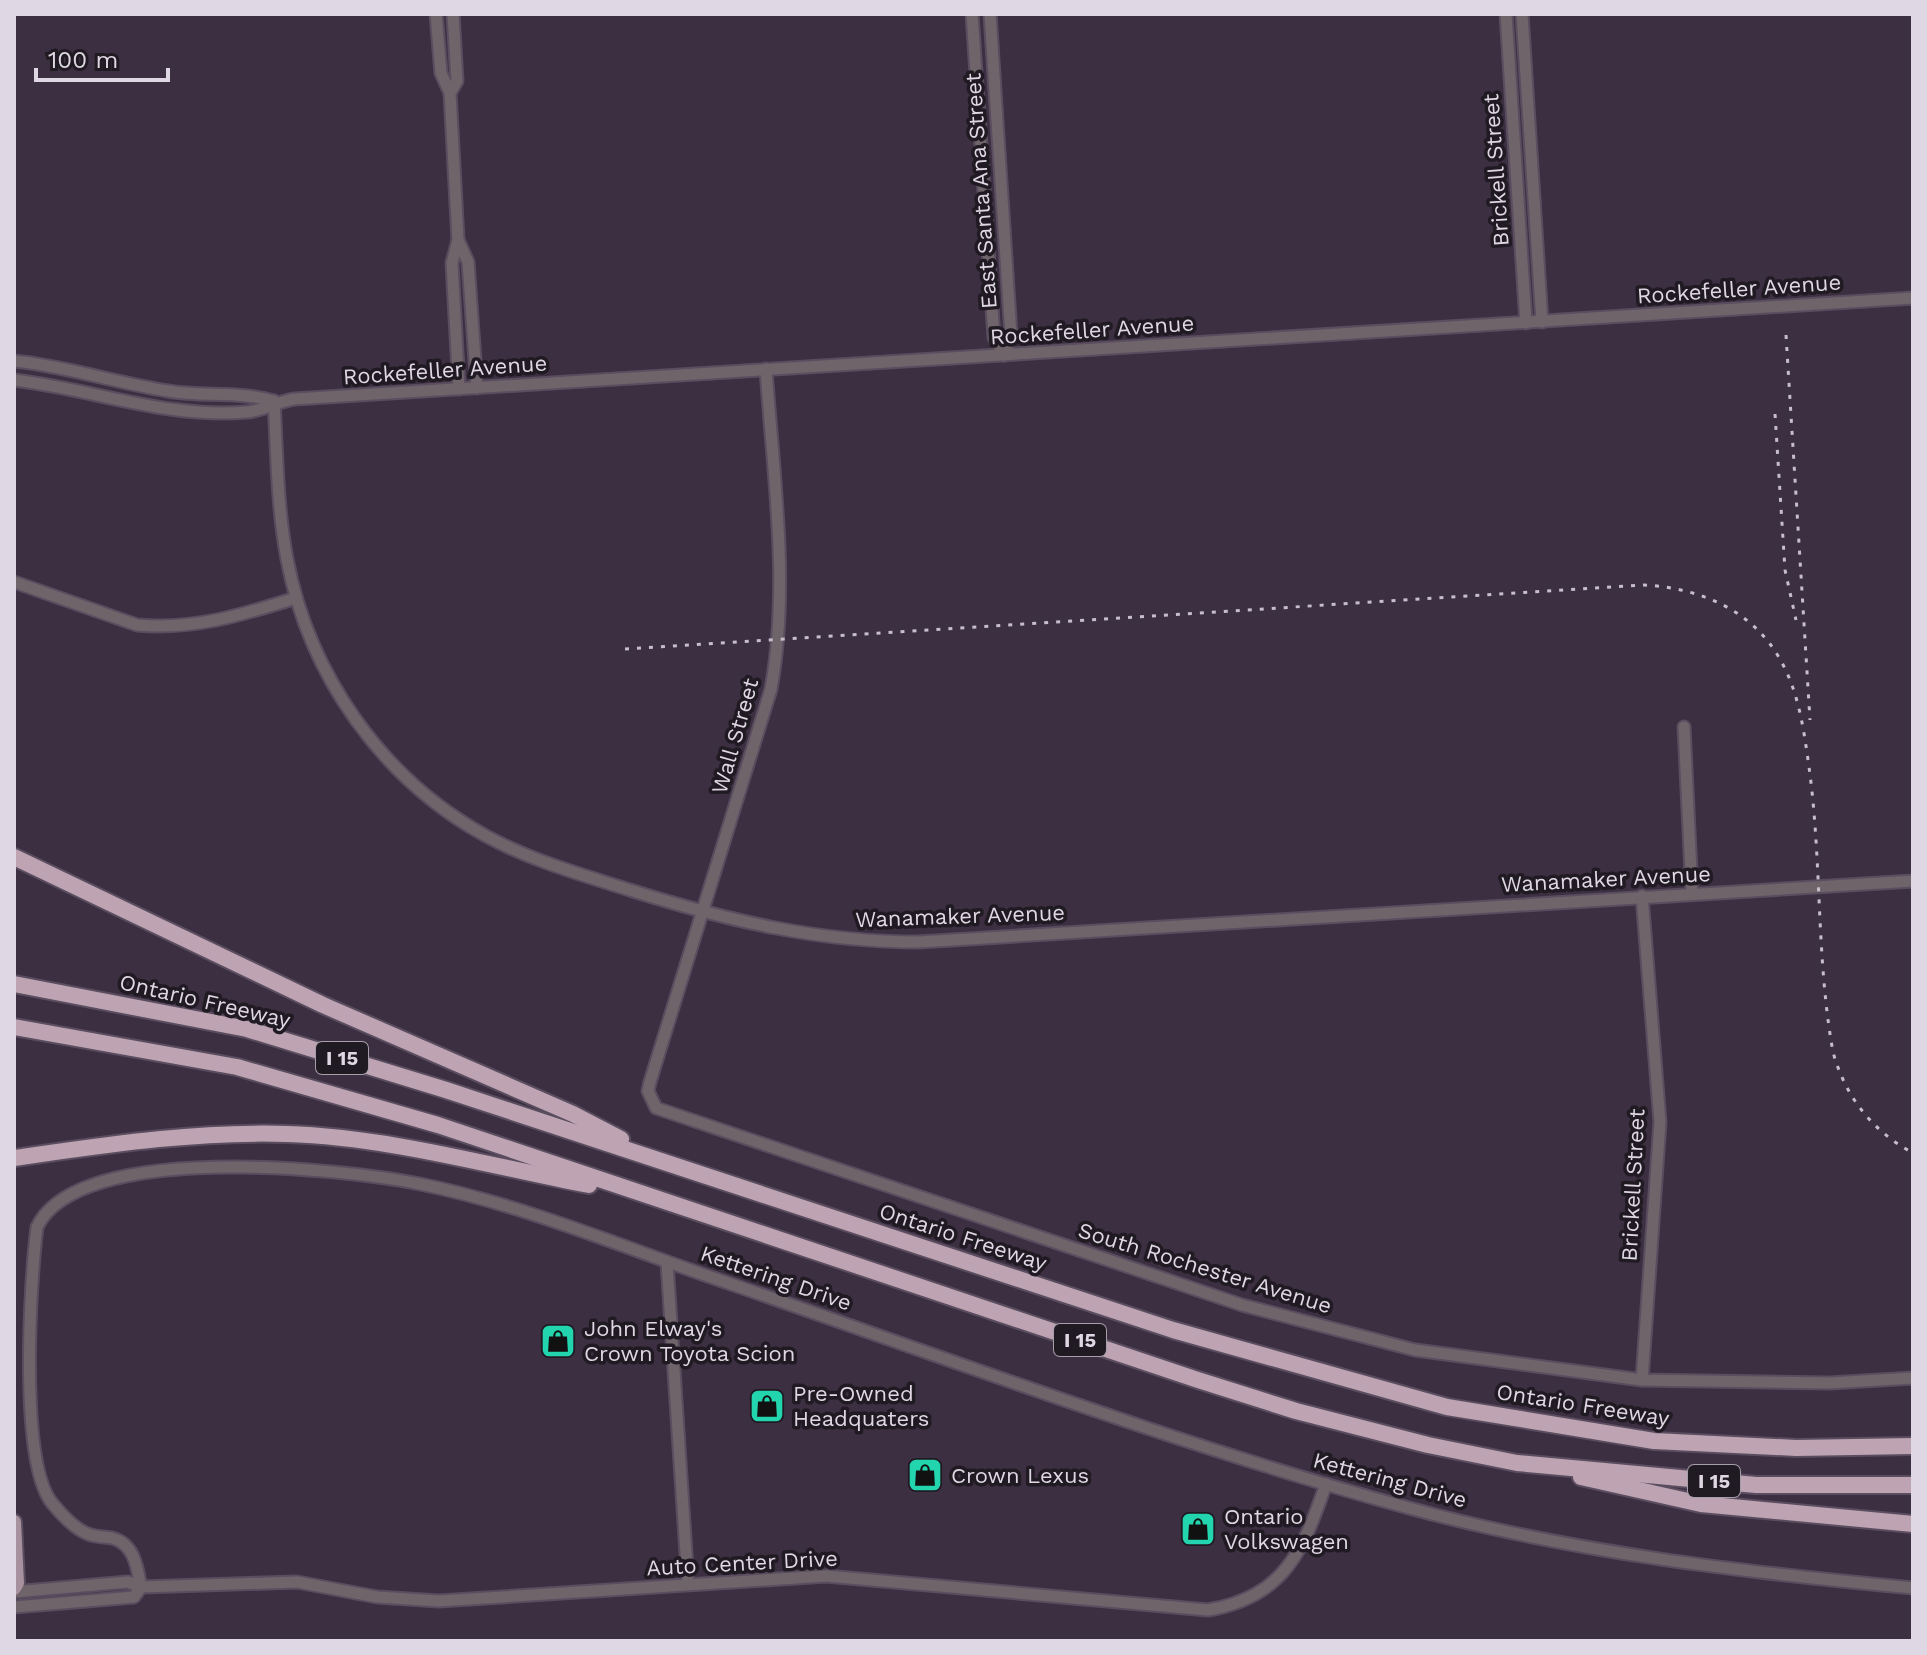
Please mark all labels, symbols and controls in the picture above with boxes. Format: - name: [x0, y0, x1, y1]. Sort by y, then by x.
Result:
- scale bar: [36, 32, 168, 82]
- text: 100 m: [48, 46, 118, 74]
- street label: East Santa Ana Street: [960, 72, 1002, 310]
- street label: Brickell Street: [1478, 93, 1514, 247]
- street label: Rockefeller Avenue: [1636, 269, 1842, 309]
- street label: Rockefeller Avenue: [989, 310, 1195, 350]
- street label: Rockefeller Avenue: [342, 350, 548, 390]
- street label: Wall Street: [707, 675, 763, 797]
- street label: Wanamaker Avenue: [1501, 861, 1711, 897]
- street label: Wanamaker Avenue: [855, 900, 1065, 932]
- street label: Ontario Freeway: [117, 969, 294, 1033]
- road number: I 15: [316, 1042, 368, 1074]
- street label: Brickell Street: [1617, 1108, 1649, 1262]
- street label: Ontario Freeway: [876, 1198, 1051, 1276]
- street label: South Rochester Avenue: [1075, 1217, 1335, 1319]
- street label: Kettering Drive: [697, 1240, 855, 1316]
- place label: John Elway's Crown Toyota Scion: [584, 1316, 795, 1366]
- shop icon: John Elway's Crown Toyota Scion: [539, 1322, 577, 1360]
- road number: I 15: [1054, 1324, 1106, 1356]
- street label: Ontario Freeway: [1495, 1379, 1672, 1431]
- place label: Pre-Owned Headquaters: [793, 1381, 929, 1431]
- shop icon: Pre-Owned Headquaters: [748, 1387, 786, 1425]
- street label: Kettering Drive: [1310, 1447, 1470, 1513]
- shop icon: Crown Lexus: [906, 1456, 944, 1494]
- place label: Crown Lexus: [951, 1463, 1089, 1488]
- road number: I 15: [1688, 1465, 1740, 1497]
- place label: Ontario Volkswagen: [1224, 1504, 1349, 1554]
- shop icon: Ontario Volkswagen: [1179, 1510, 1217, 1548]
- street label: Auto Center Drive: [646, 1546, 838, 1580]

